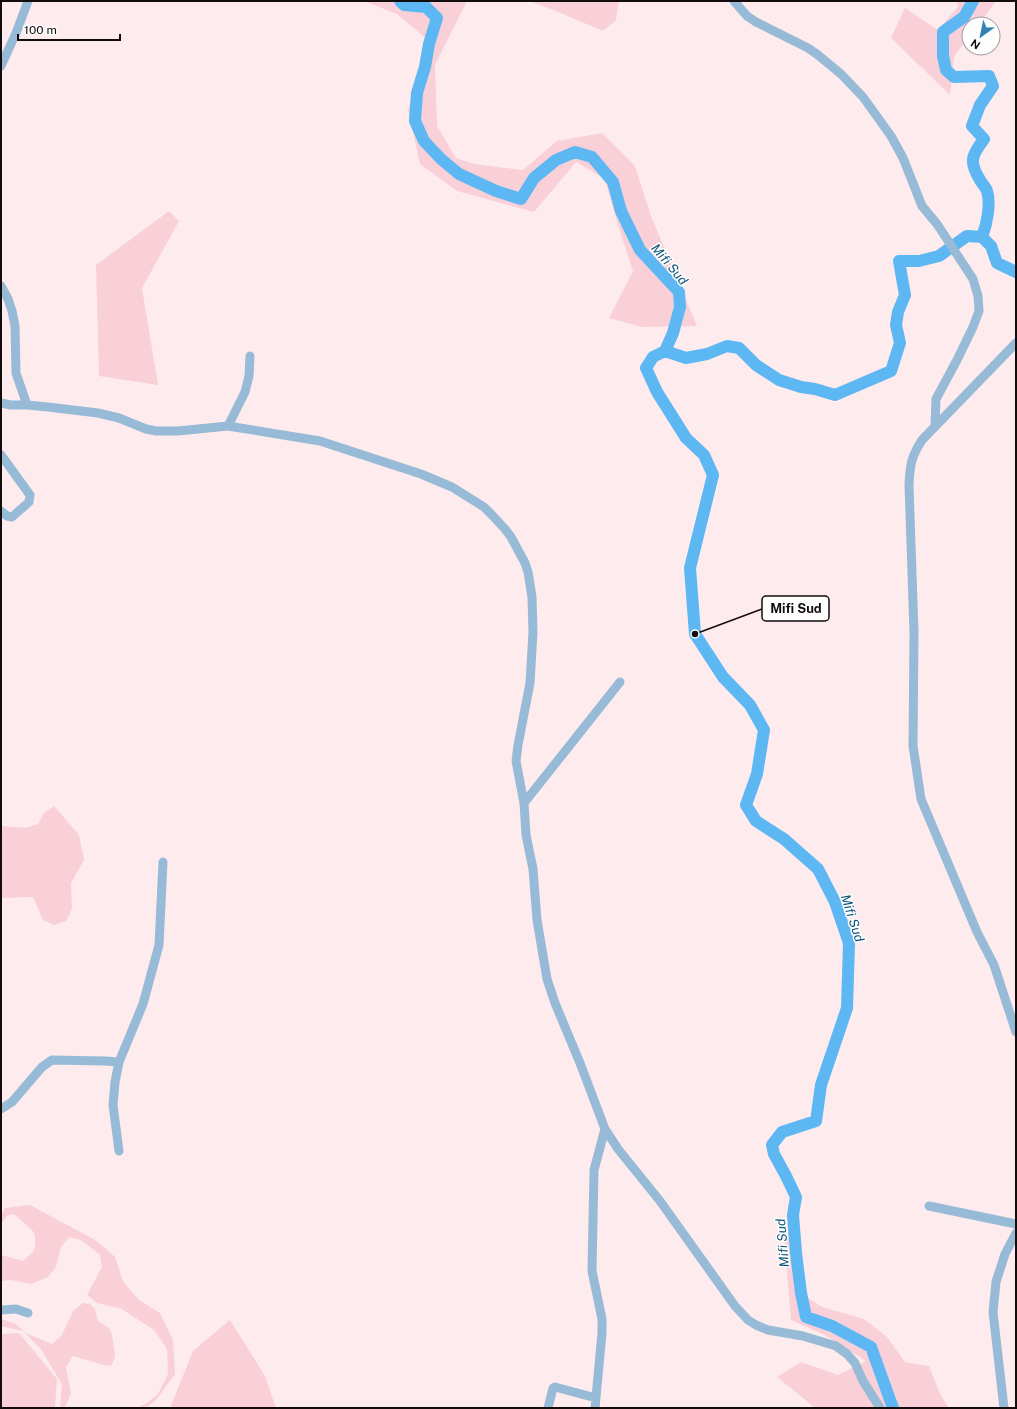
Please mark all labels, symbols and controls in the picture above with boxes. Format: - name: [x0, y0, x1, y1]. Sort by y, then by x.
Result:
- scale bar: [18, 16, 120, 42]
- north arrow: [961, 16, 1001, 56]
- text: 100 m: [24, 23, 57, 37]
- text: N: [969, 37, 982, 52]
- water label: Mifi Sud: [648, 241, 691, 288]
- callout: Mifi Sud: [762, 596, 829, 621]
- text: Mifi Sud: [770, 601, 822, 616]
- water label: Mifi Sud: [838, 893, 867, 944]
- water label: Mifi Sud: [773, 1217, 792, 1268]

